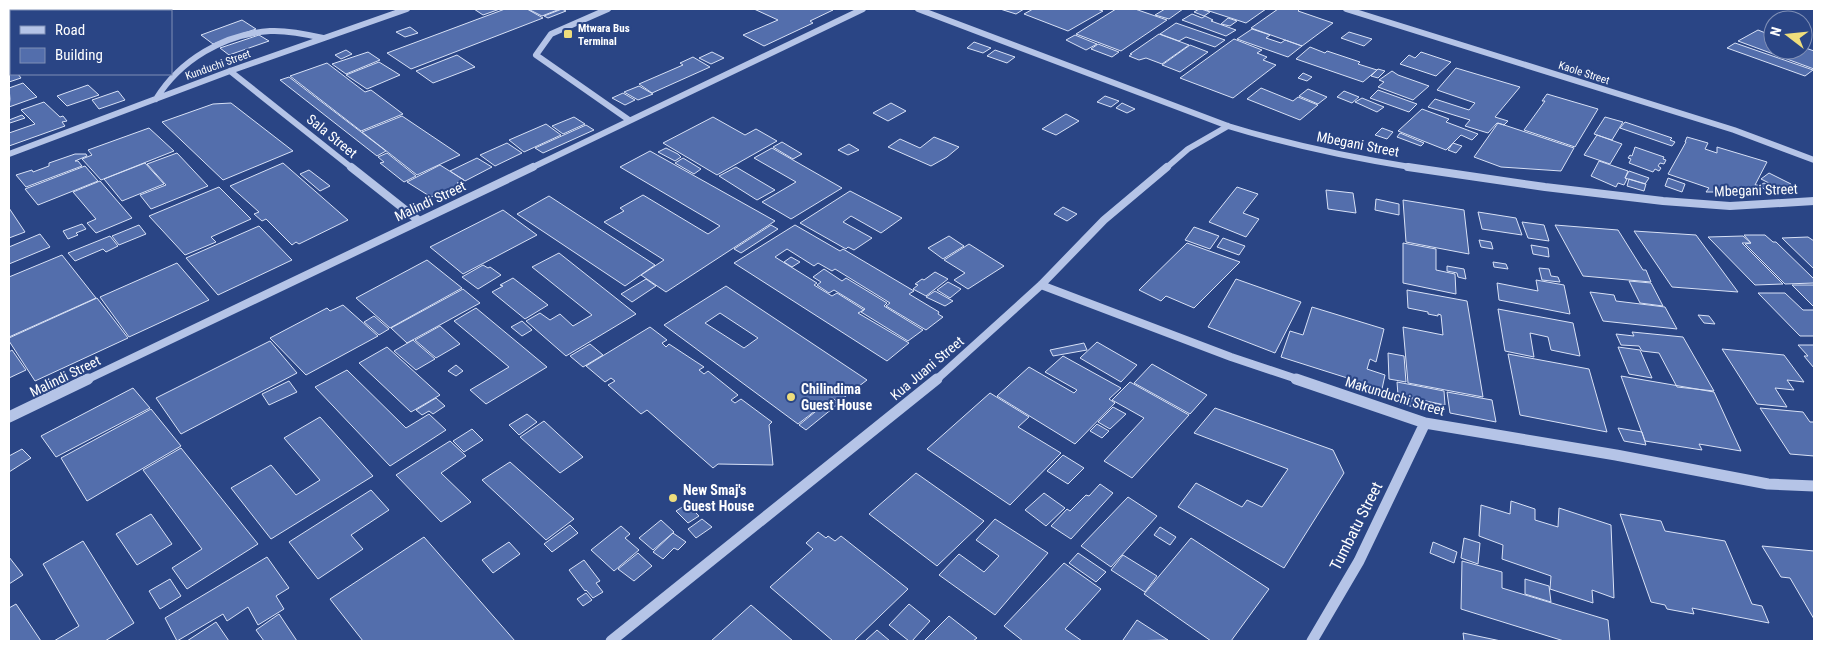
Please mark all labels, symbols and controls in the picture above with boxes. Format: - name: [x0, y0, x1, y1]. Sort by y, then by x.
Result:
- legend: [10, 10, 172, 75]
- north arrow: [1763, 10, 1813, 60]
- text: Road: [55, 21, 85, 39]
- place label: Mtwara Bus Terminal: [578, 22, 630, 48]
- text: N: [1767, 25, 1784, 38]
- marker: Mtwara Bus Terminal: [562, 28, 574, 40]
- text: Building: [55, 46, 103, 64]
- street label: Kunduchi Street: [184, 47, 252, 83]
- street label: Kaole Street: [1557, 59, 1611, 87]
- street label: Sala Street: [304, 111, 360, 161]
- street label: Mbegani Street: [1315, 128, 1401, 160]
- street label: Malindi Street: [392, 178, 468, 224]
- street label: Mbegani Street: [1714, 181, 1798, 199]
- street label: Kua Juani Street: [887, 333, 967, 403]
- street label: Malindi Street: [27, 352, 103, 400]
- street label: Makunduchi Street: [1343, 373, 1447, 419]
- place label: Chilindima Guest House: [801, 381, 872, 413]
- marker: Chilindima Guest House: [785, 391, 797, 403]
- street label: Tumbatu Street: [1326, 478, 1387, 573]
- place label: New Smaj's Guest House: [683, 482, 754, 514]
- marker: New Smaj's Guest House: [667, 492, 679, 504]

